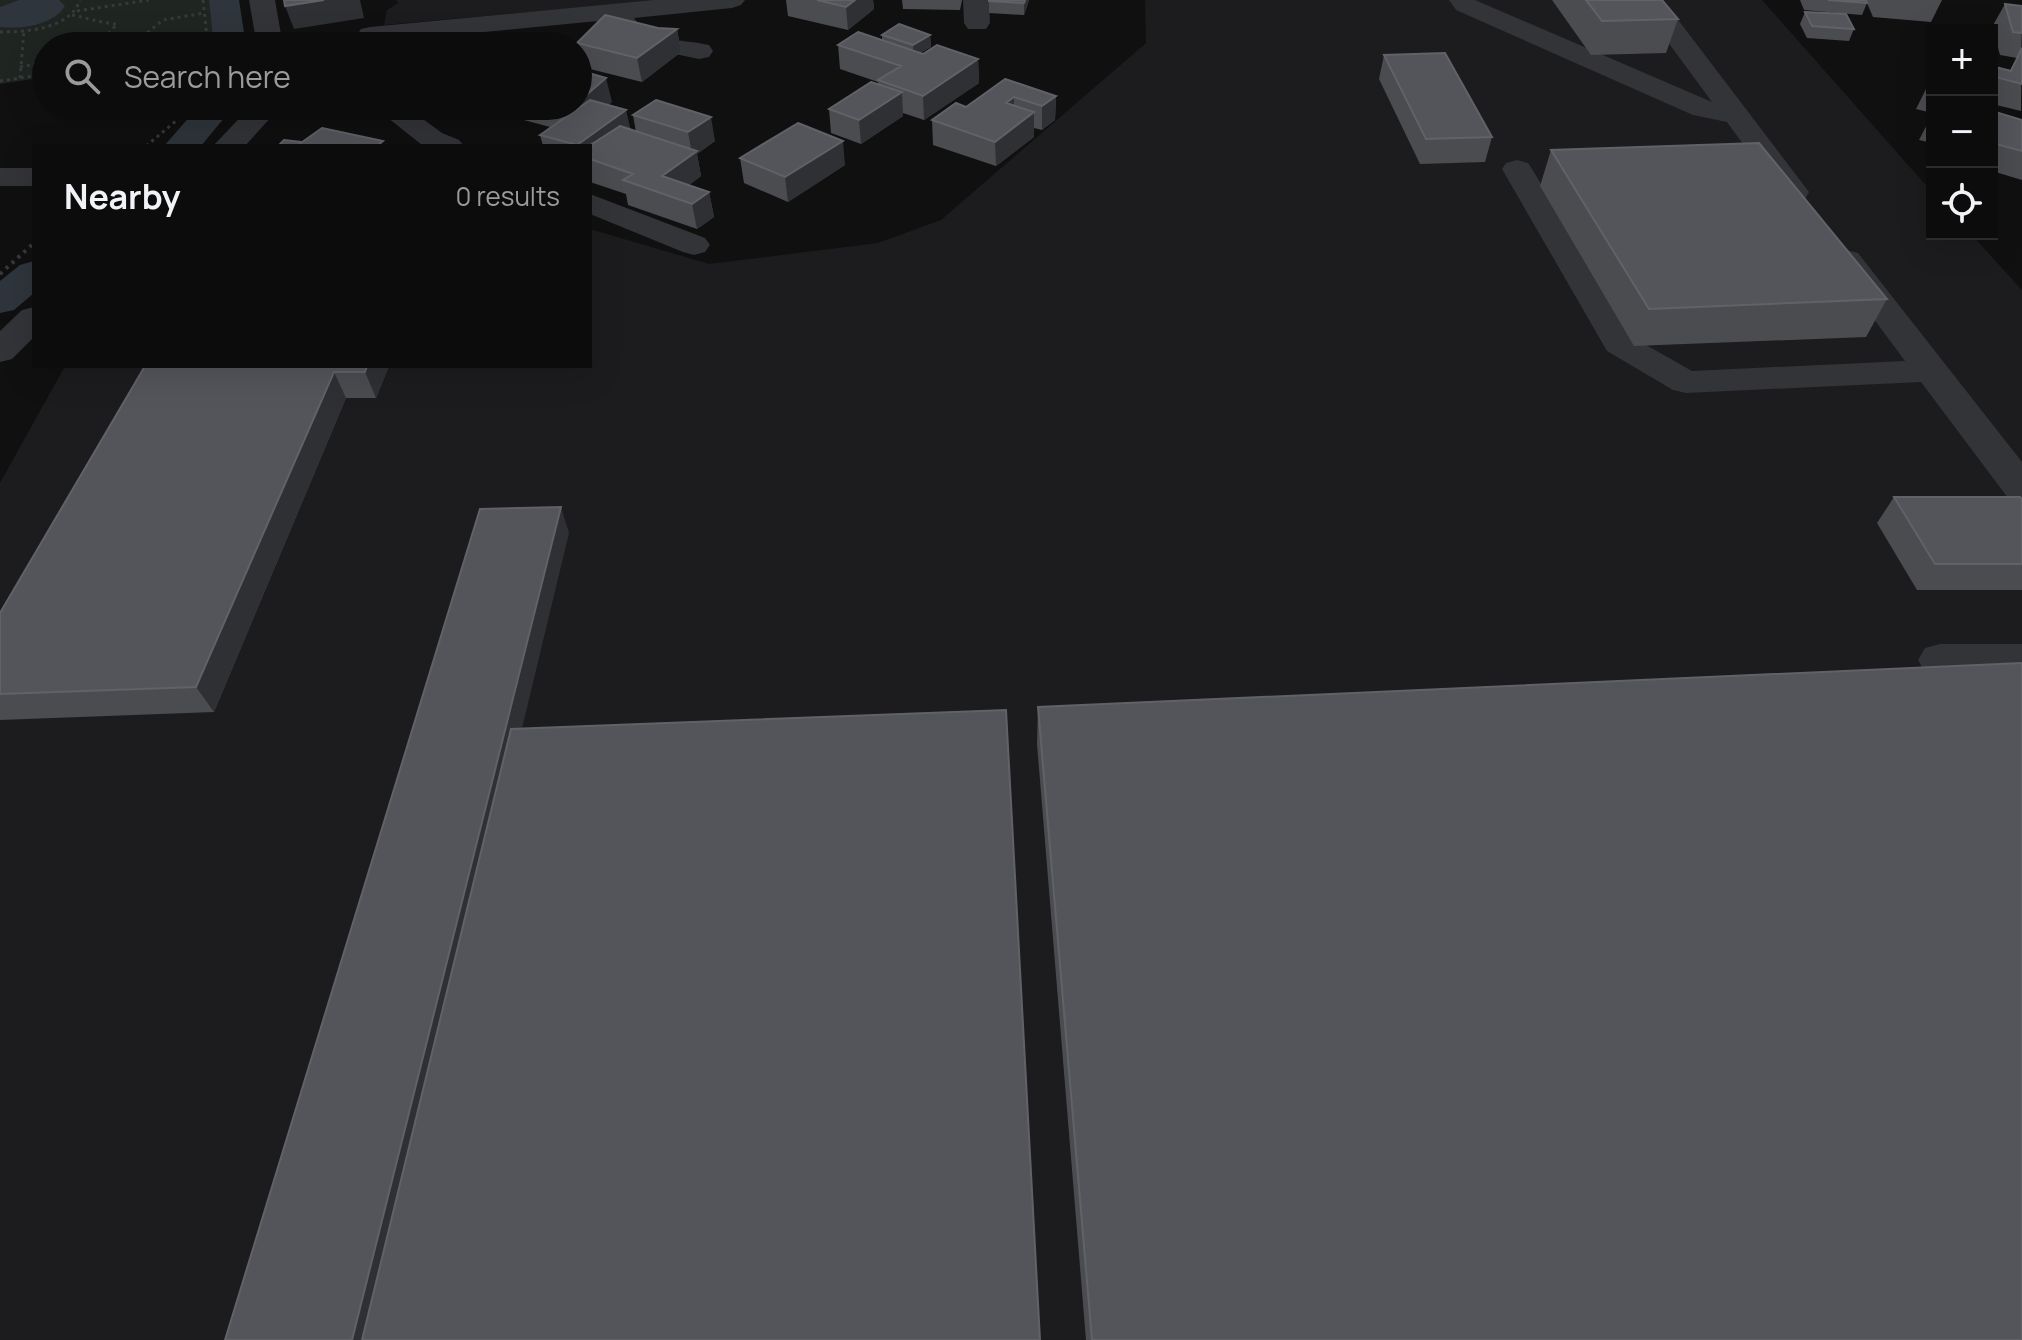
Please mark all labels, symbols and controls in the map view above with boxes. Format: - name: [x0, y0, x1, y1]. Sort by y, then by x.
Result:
- map controls: [1926, 24, 1998, 240]
- button: +: [1926, 24, 1998, 96]
- search box: [32, 32, 592, 120]
- icon: search: [60, 54, 104, 98]
- text: Search here: [124, 56, 291, 97]
- button: −: [1926, 96, 1998, 168]
- button: locate: [1926, 168, 1998, 240]
- text: Nearby: [64, 173, 180, 219]
- text: 0 results: [455, 178, 560, 214]

